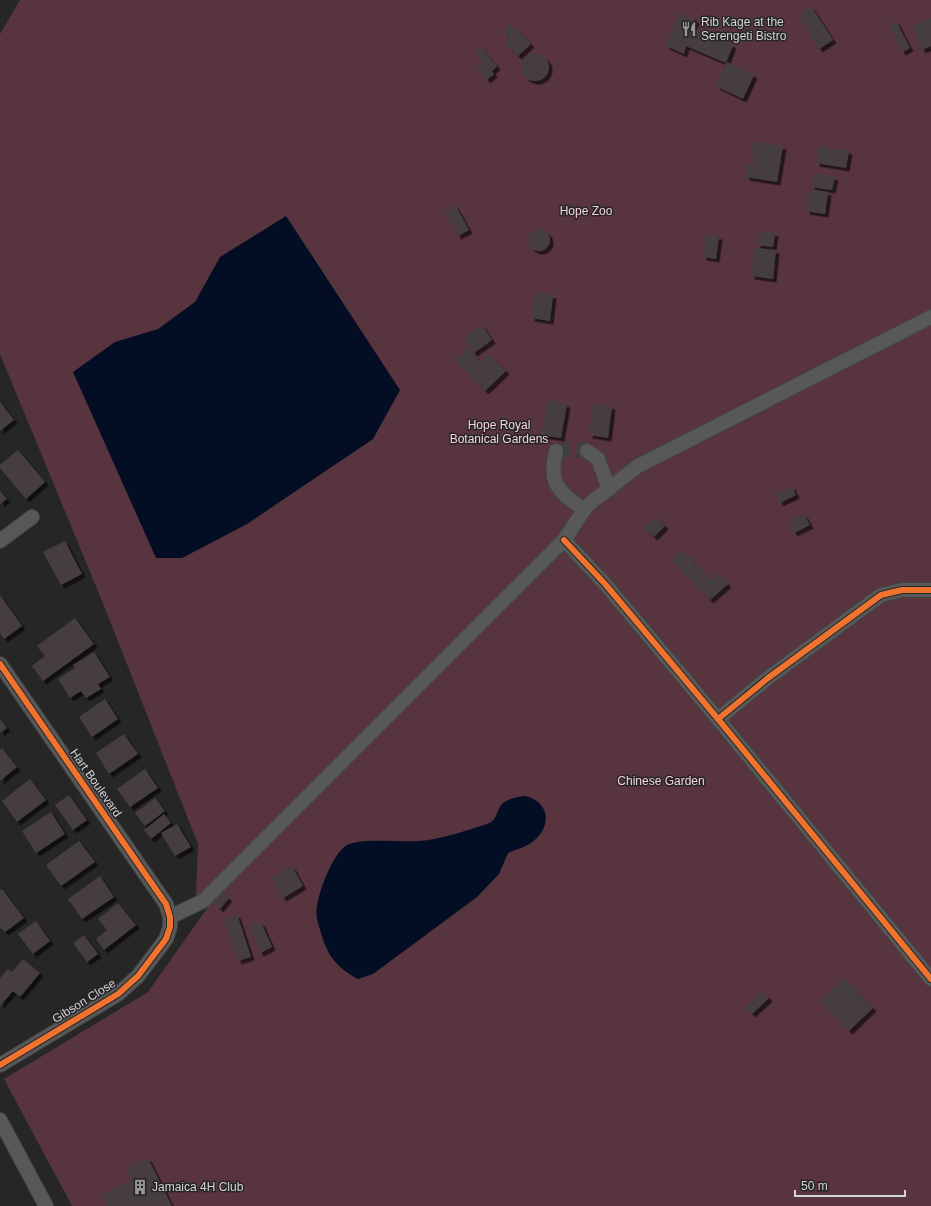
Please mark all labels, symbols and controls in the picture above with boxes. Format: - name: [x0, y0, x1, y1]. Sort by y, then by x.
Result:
- place label: Rib Kage at the Serengeti Bistro: [701, 15, 787, 43]
- restaurant icon: Rib Kage at the Serengeti Bistro: [680, 20, 698, 38]
- park label: Hope Zoo: [560, 204, 613, 218]
- park label: Hope Royal Botanical Gardens: [450, 418, 548, 446]
- street label: Hart Boulevard: [67, 746, 125, 820]
- park label: Chinese Garden: [617, 774, 705, 788]
- street label: Gibson Close: [50, 976, 119, 1026]
- scale bar: [795, 1172, 905, 1198]
- building icon: Jamaica 4H Club: [131, 1178, 149, 1196]
- text: 50 m: [801, 1179, 828, 1193]
- place label: Jamaica 4H Club: [152, 1180, 244, 1194]

